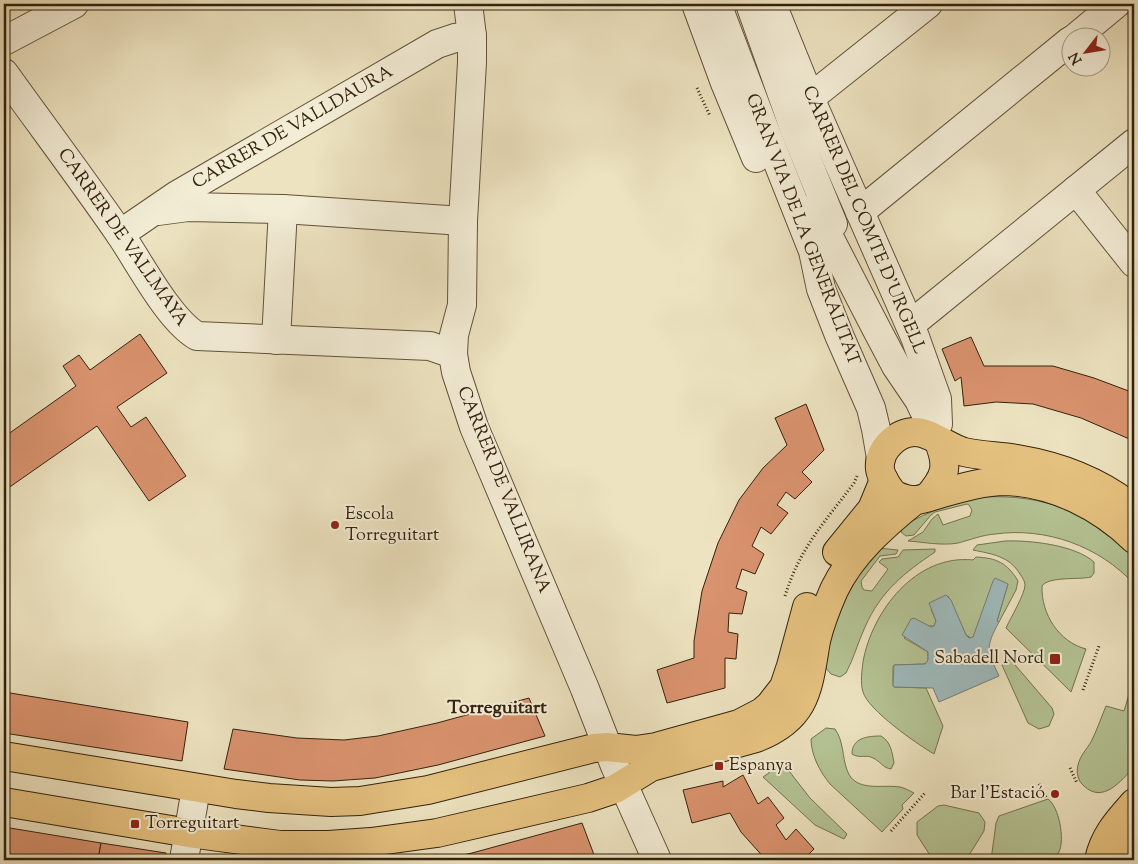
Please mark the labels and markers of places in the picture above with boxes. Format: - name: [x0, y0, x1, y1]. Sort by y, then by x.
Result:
- place label: Escola Torreguitart: [345, 502, 439, 549]
- marker: Escola Torreguitart: [329, 519, 341, 531]
- place label: Sabadell Nord: [934, 646, 1044, 672]
- marker: Sabadell Nord: [1048, 652, 1062, 666]
- place label: Espanya: [729, 753, 793, 779]
- marker: Espanya: [713, 760, 725, 772]
- place label: Bar l'Estació: [950, 781, 1045, 807]
- marker: Bar l'Estació: [1049, 788, 1061, 800]
- place label: Torreguitart: [145, 811, 239, 837]
- marker: Torreguitart: [129, 818, 141, 830]

